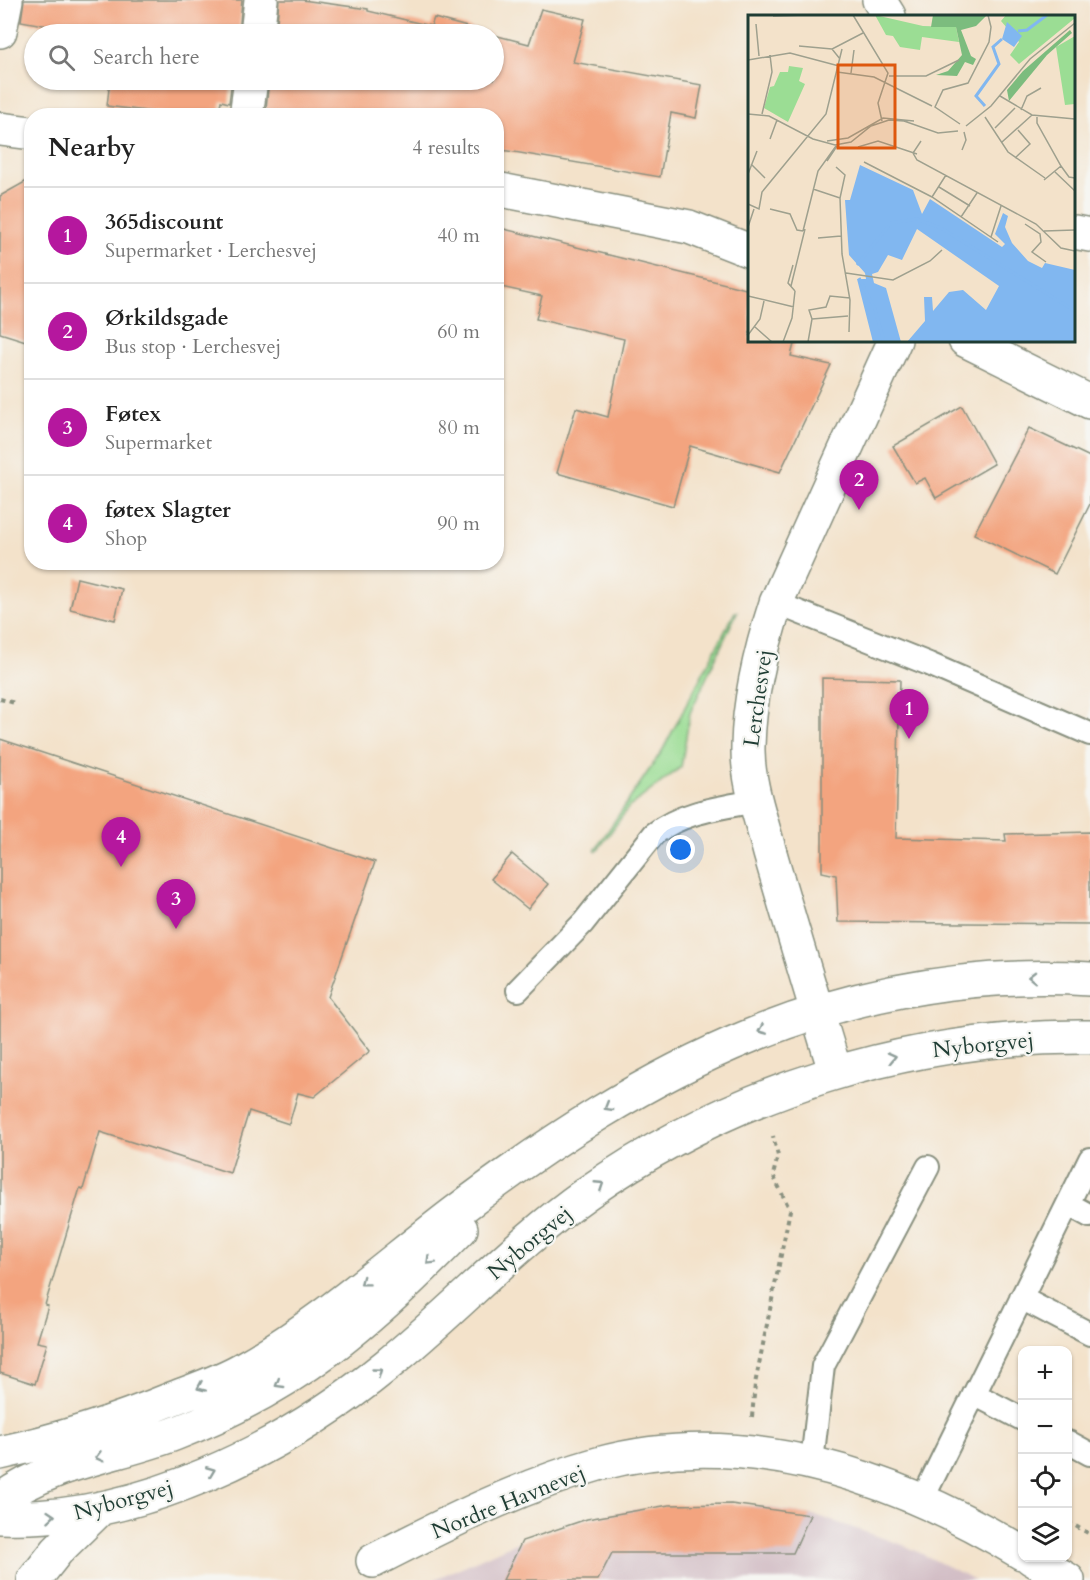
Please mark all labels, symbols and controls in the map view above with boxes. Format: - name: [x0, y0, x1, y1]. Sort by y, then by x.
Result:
- inset map: [748, 15, 1075, 342]
- search box: [24, 24, 504, 90]
- icon: search: [45, 41, 78, 74]
- text: Search here: [93, 42, 200, 72]
- text: Nearby: [48, 130, 136, 165]
- text: 4 results: [412, 134, 480, 161]
- text: 365discount: [105, 207, 223, 237]
- text: 1: [62, 222, 73, 249]
- text: 40 m: [437, 222, 480, 249]
- text: Supermarket · Lerchesvej: [105, 237, 317, 264]
- text: Ørkildsgade: [105, 303, 229, 333]
- text: 2: [62, 318, 73, 345]
- text: 60 m: [437, 318, 480, 345]
- text: Bus stop · Lerchesvej: [105, 333, 281, 360]
- text: Føtex: [105, 399, 162, 429]
- text: 3: [62, 414, 73, 441]
- text: 80 m: [437, 414, 480, 441]
- text: Supermarket: [105, 429, 212, 456]
- pin: 2: [840, 460, 878, 510]
- text: føtex Slagter: [105, 495, 231, 525]
- text: 4: [62, 510, 73, 537]
- text: 90 m: [437, 510, 480, 537]
- text: Shop: [105, 525, 147, 552]
- street label: Lerchesvej: [736, 647, 780, 749]
- pin: 1: [890, 690, 928, 739]
- pin: 4: [102, 818, 140, 867]
- your location: [666, 835, 695, 864]
- pin: 3: [156, 880, 195, 929]
- one-way arrow: [1027, 971, 1036, 984]
- one-way arrow: [757, 1023, 768, 1035]
- street label: Nyborgvej: [931, 1025, 1035, 1065]
- one-way arrow: [887, 1051, 897, 1064]
- one-way arrow: [604, 1100, 614, 1111]
- one-way arrow: [593, 1181, 604, 1192]
- street label: Nyborgvej: [481, 1199, 578, 1287]
- one-way arrow: [426, 1254, 437, 1265]
- one-way arrow: [360, 1275, 371, 1286]
- map controls: [1018, 1346, 1072, 1562]
- button: +: [1018, 1346, 1072, 1400]
- one-way arrow: [372, 1368, 383, 1379]
- one-way arrow: [275, 1377, 285, 1389]
- one-way arrow: [196, 1380, 207, 1392]
- button: −: [1018, 1400, 1072, 1454]
- one-way arrow: [94, 1450, 105, 1462]
- button: locate: [1018, 1454, 1072, 1508]
- street label: Nordre Havnevej: [427, 1457, 590, 1546]
- one-way arrow: [205, 1466, 216, 1478]
- street label: Nyborgvej: [70, 1472, 176, 1528]
- button: layers: [1018, 1508, 1072, 1562]
- one-way arrow: [46, 1510, 55, 1523]

